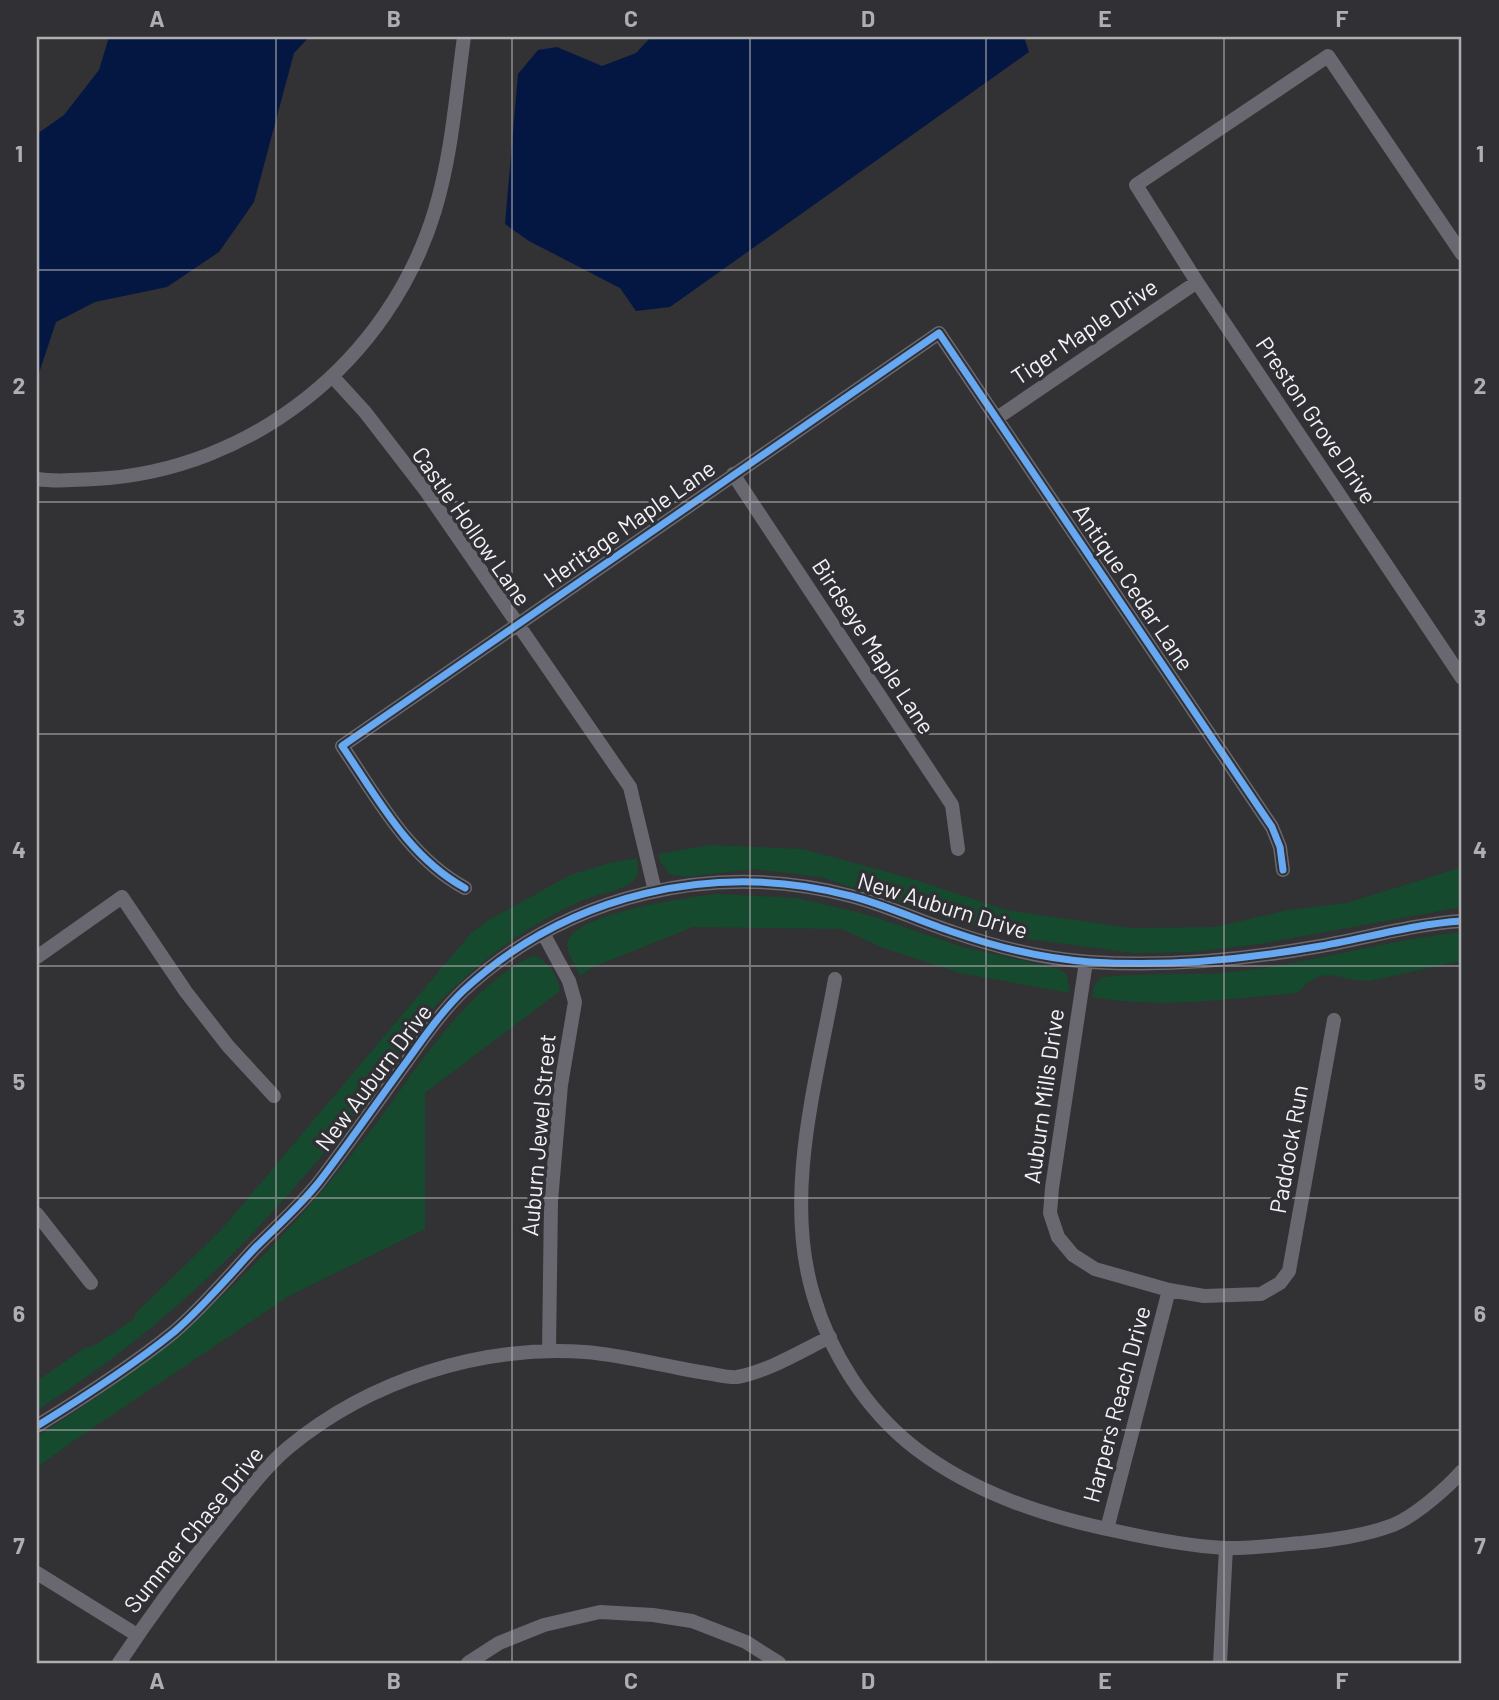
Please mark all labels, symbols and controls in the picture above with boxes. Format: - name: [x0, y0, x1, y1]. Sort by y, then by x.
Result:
- text: A: [149, 4, 165, 32]
- text: B: [387, 4, 401, 32]
- text: C: [624, 4, 638, 32]
- text: D: [861, 4, 875, 32]
- text: E: [1098, 4, 1112, 32]
- text: F: [1336, 4, 1349, 32]
- text: 1: [15, 139, 23, 167]
- text: 1: [1476, 139, 1484, 167]
- street label: Tiger Maple Drive: [1006, 272, 1162, 390]
- street label: Preston Grove Drive: [1251, 331, 1383, 509]
- text: 2: [13, 371, 25, 399]
- text: 2: [1474, 371, 1486, 399]
- street label: Castle Hollow Lane: [407, 441, 537, 611]
- street label: Heritage Maple Lane: [538, 453, 720, 593]
- street label: Antique Cedar Lane: [1068, 498, 1200, 676]
- street label: Birdseye Maple Lane: [807, 553, 941, 739]
- text: 3: [13, 603, 25, 631]
- text: 3: [1474, 603, 1486, 631]
- text: 4: [12, 835, 26, 863]
- text: 4: [1473, 835, 1487, 863]
- street label: New Auburn Drive: [855, 866, 1031, 944]
- street label: New Auburn Drive: [309, 998, 437, 1156]
- street label: Auburn Mills Drive: [1017, 1007, 1069, 1185]
- street label: Auburn Jewel Street: [515, 1033, 561, 1237]
- text: 5: [13, 1067, 25, 1095]
- text: 5: [1474, 1067, 1486, 1095]
- street label: Paddock Run: [1263, 1083, 1313, 1215]
- text: 6: [13, 1299, 25, 1327]
- text: 6: [1474, 1299, 1486, 1327]
- street label: Harpers Reach Drive: [1076, 1303, 1156, 1505]
- street label: Summer Chase Drive: [117, 1440, 269, 1618]
- text: 7: [13, 1531, 25, 1559]
- text: 7: [1474, 1531, 1486, 1559]
- text: A: [149, 1666, 165, 1694]
- text: B: [387, 1666, 401, 1694]
- text: C: [624, 1666, 638, 1694]
- text: D: [861, 1666, 875, 1694]
- text: E: [1098, 1666, 1112, 1694]
- text: F: [1336, 1666, 1349, 1694]

